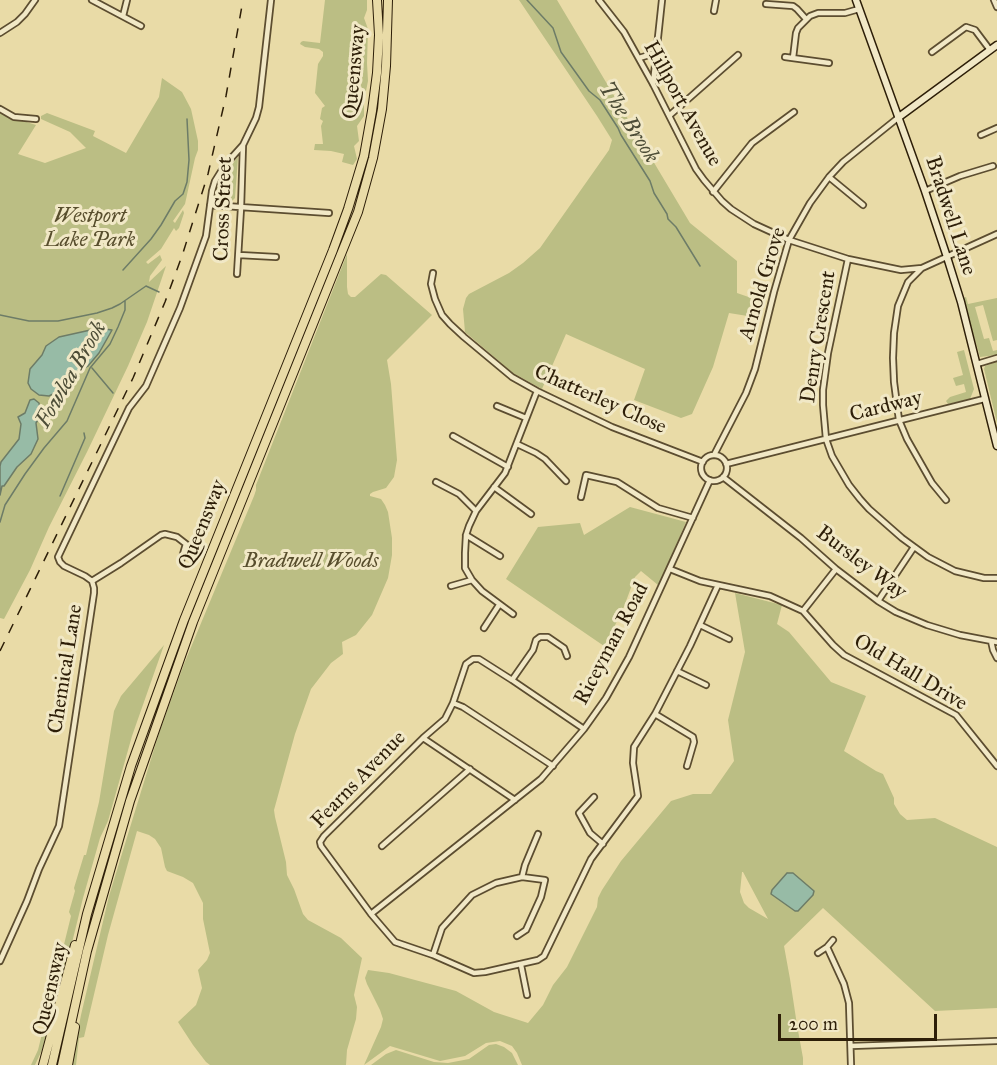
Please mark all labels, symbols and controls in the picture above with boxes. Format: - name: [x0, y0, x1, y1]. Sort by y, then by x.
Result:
- street label: Queensway: [338, 24, 372, 120]
- street label: Hillport Avenue: [637, 37, 727, 171]
- water label: The Brook: [592, 77, 664, 169]
- street label: Bradwell Lane: [919, 153, 981, 279]
- street label: Cross Street: [210, 156, 238, 262]
- park label: Westport Lake Park: [45, 204, 135, 254]
- street label: Arnold Grove: [734, 224, 792, 344]
- street label: Denry Crescent: [796, 269, 842, 405]
- water label: Fowlea Brook: [31, 317, 113, 433]
- street label: Chatterley Close: [530, 360, 670, 440]
- street label: Cardway: [847, 386, 925, 428]
- street label: Queensway: [174, 476, 232, 574]
- street label: Bursley Way: [811, 521, 911, 605]
- park label: Bradwell Woods: [244, 549, 378, 575]
- street label: Riceyman Road: [569, 579, 655, 709]
- street label: Chemical Lane: [43, 603, 89, 735]
- street label: Old Hall Drive: [849, 629, 971, 717]
- street label: Fearns Avenue: [306, 726, 412, 834]
- street label: Queensway: [28, 940, 74, 1038]
- scale bar: [781, 1002, 940, 1040]
- text: 200 m: [789, 1013, 838, 1035]

